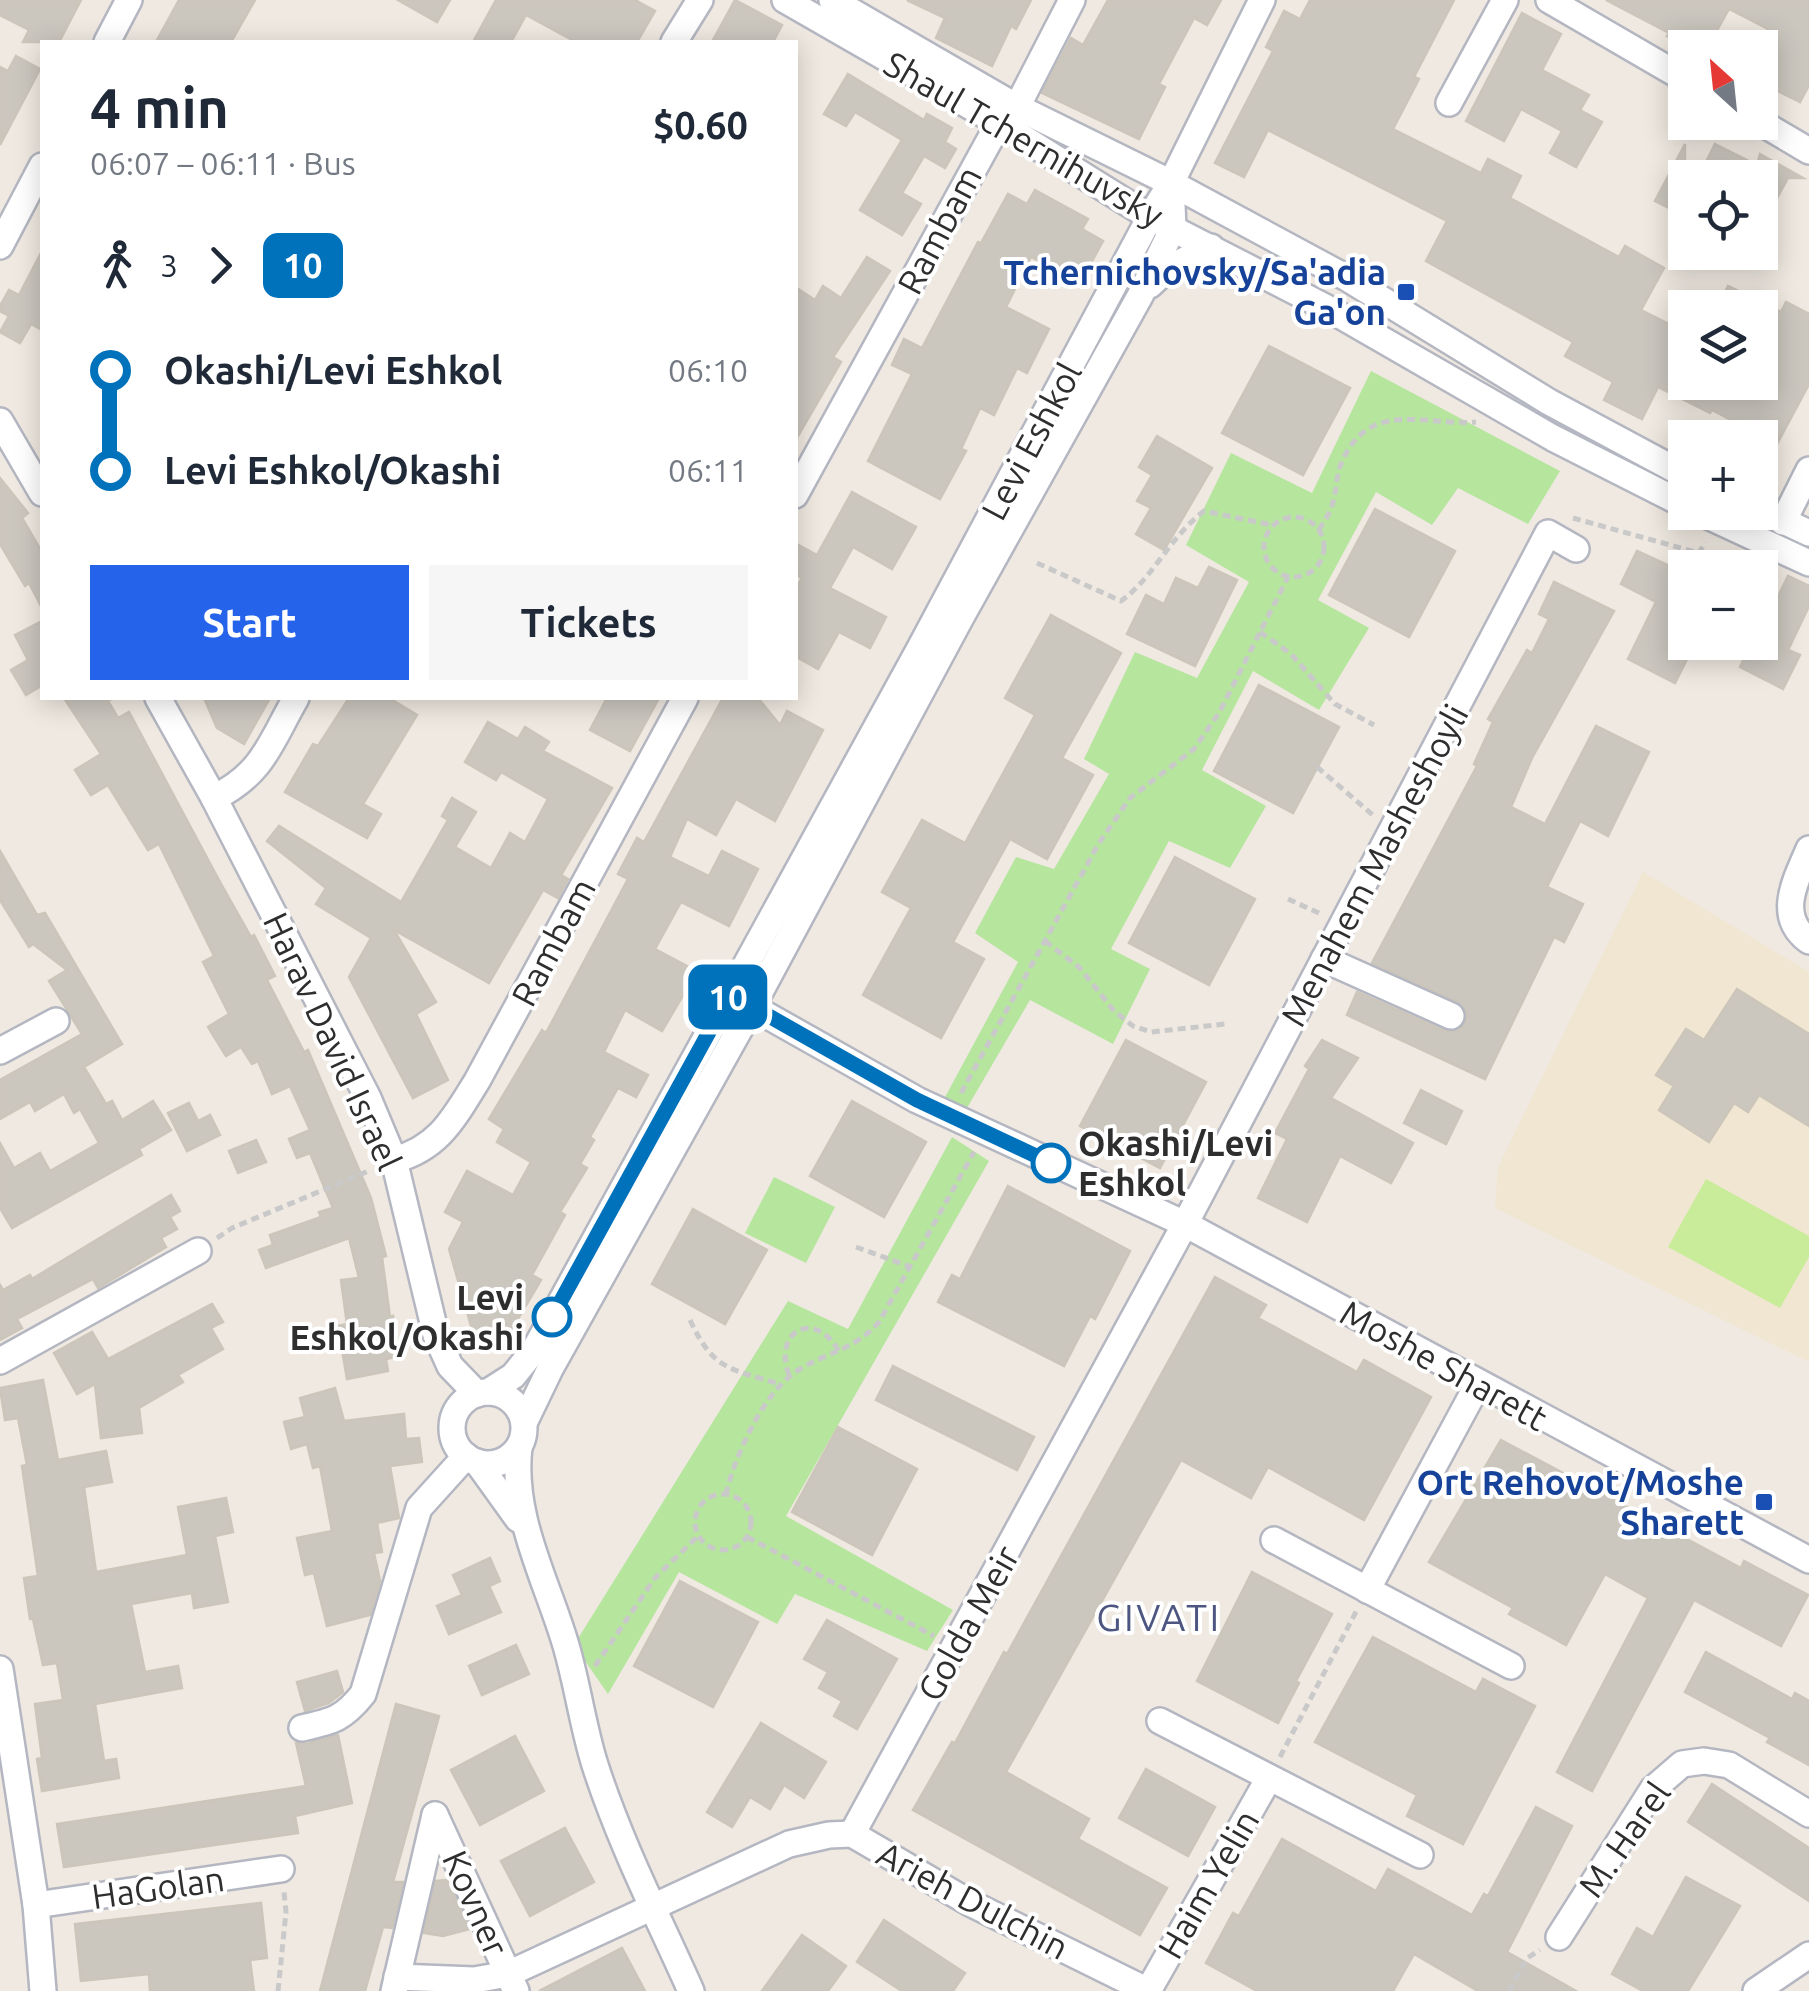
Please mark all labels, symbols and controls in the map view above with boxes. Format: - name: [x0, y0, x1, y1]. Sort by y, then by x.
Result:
- north arrow: [1668, 30, 1778, 140]
- map controls: [1668, 30, 1778, 660]
- street label: Shaul Tchernihuvsky: [877, 43, 1171, 235]
- text: 4 min: [90, 77, 229, 138]
- text: $0.60: [653, 104, 748, 146]
- text: 06:07 – 06:11 · Bus: [90, 145, 356, 181]
- street label: Rambam: [889, 159, 989, 301]
- button: locate: [1668, 160, 1778, 270]
- icon: walk: [90, 238, 145, 293]
- icon: forward: [193, 238, 248, 293]
- text: 10: [283, 245, 323, 285]
- text: 3: [160, 247, 178, 283]
- place label: Tchernichovsky/Sa'adia Ga'on: [1003, 252, 1386, 332]
- marker: Tchernichovsky/Sa'adia Ga'on: [1395, 281, 1417, 303]
- button: layers: [1668, 290, 1778, 400]
- text: Okashi/Levi Eshkol: [164, 349, 502, 391]
- text: 06:10: [668, 352, 748, 388]
- street label: Levi Eshkol: [973, 356, 1089, 526]
- button: +: [1668, 420, 1778, 530]
- text: Levi Eshkol/Okashi: [164, 449, 501, 491]
- text: 06:11: [668, 452, 748, 488]
- button: −: [1668, 550, 1778, 660]
- button: Start: [90, 565, 409, 680]
- button: Tickets: [429, 565, 748, 680]
- street label: Menahem Masheshoyli: [1272, 697, 1476, 1033]
- street label: Rambam: [503, 871, 603, 1013]
- street label: Harav David Israel: [256, 906, 410, 1176]
- line badge: 10: [683, 964, 773, 1030]
- text: 10: [708, 977, 748, 1017]
- place label: Okashi/Levi Eshkol: [1078, 1123, 1273, 1203]
- marker: Okashi/Levi Eshkol: [1032, 1144, 1070, 1182]
- place label: Levi Eshkol/Okashi: [289, 1277, 524, 1357]
- street label: Moshe Sharett: [1334, 1292, 1554, 1438]
- marker: Levi Eshkol/Okashi: [533, 1298, 571, 1336]
- place label: Ort Rehovot/Moshe Sharett: [1417, 1462, 1744, 1542]
- marker: Ort Rehovot/Moshe Sharett: [1753, 1491, 1775, 1513]
- street label: Golda Meir: [909, 1539, 1027, 1707]
- district label: GIVATI: [1096, 1596, 1222, 1638]
- street label: M. Harel: [1570, 1774, 1678, 1904]
- street label: Haim Yelin: [1149, 1803, 1267, 1965]
- street label: Arieh Dulchin: [871, 1833, 1075, 1967]
- street label: Kovner: [435, 1844, 517, 1962]
- street label: HaGolan: [89, 1858, 227, 1916]

